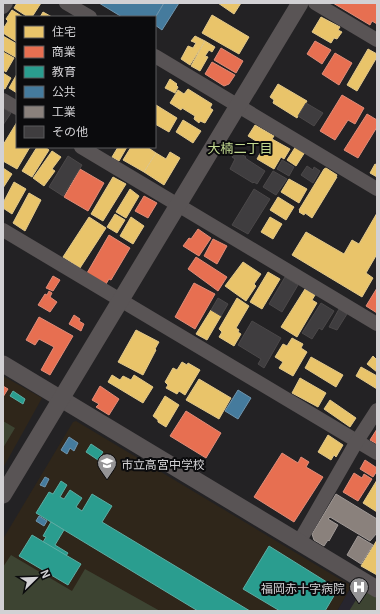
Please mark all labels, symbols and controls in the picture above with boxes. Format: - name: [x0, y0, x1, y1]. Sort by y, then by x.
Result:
- legend: [16, 16, 156, 148]
- text: 住宅: [52, 22, 76, 39]
- text: 商業: [52, 42, 76, 59]
- text: 教育: [52, 62, 76, 79]
- text: 公共: [52, 82, 76, 99]
- text: 工業: [52, 102, 76, 119]
- text: その他: [52, 122, 88, 139]
- district label: 大楠二丁目: [207, 138, 273, 157]
- school or university icon: 市立高宮中学校: [96, 452, 118, 480]
- place label: 市立高宮中学校: [121, 455, 205, 472]
- north arrow: [16, 558, 56, 598]
- text: N: [37, 567, 55, 581]
- hospital icon: 福岡赤十字病院: [348, 576, 370, 604]
- place label: 福岡赤十字病院: [261, 579, 345, 596]

